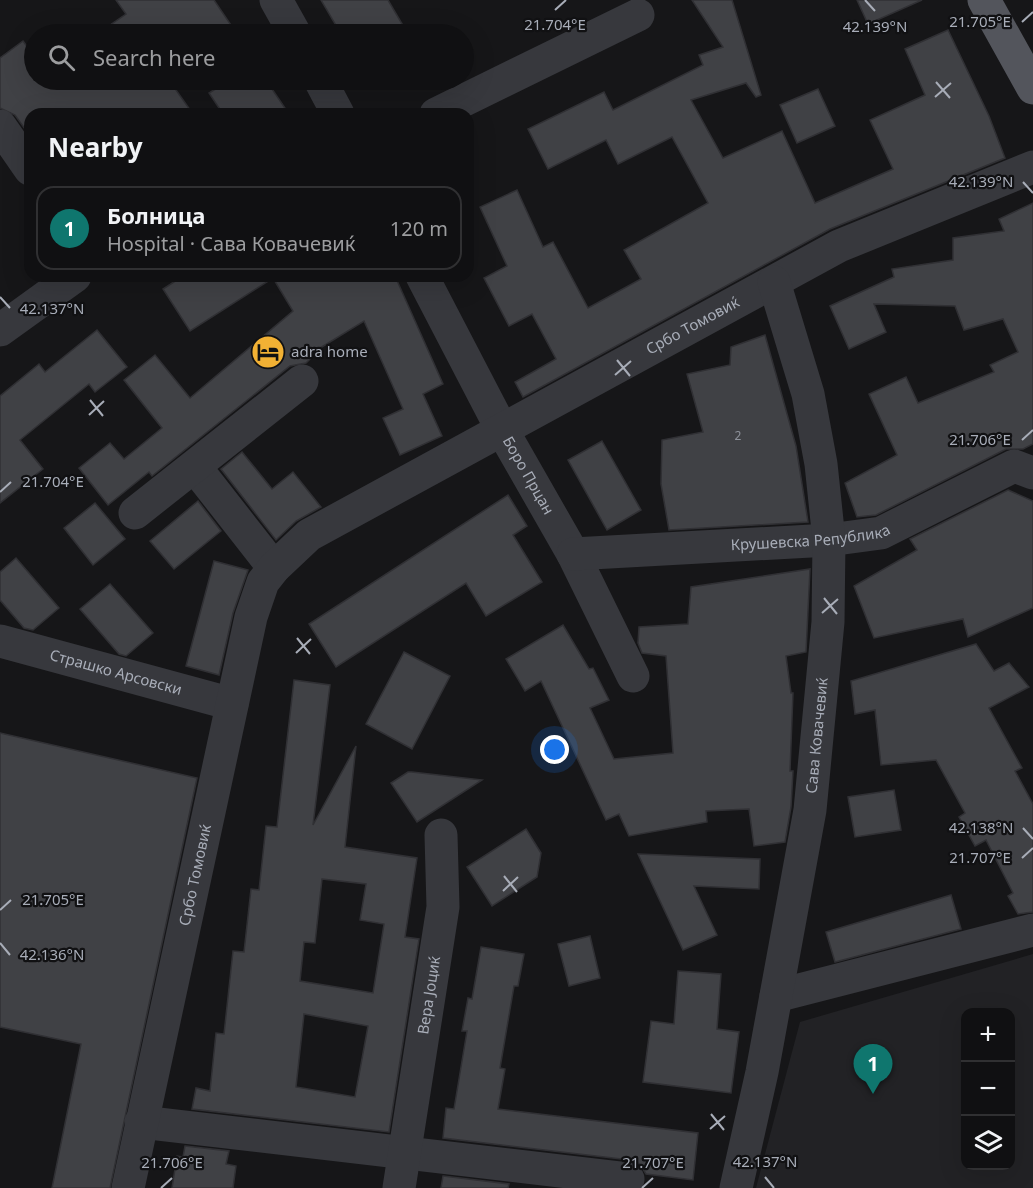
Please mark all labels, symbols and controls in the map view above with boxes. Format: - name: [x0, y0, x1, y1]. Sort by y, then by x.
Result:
- text: 21.705°E: [949, 11, 1011, 31]
- text: 21.704°E: [524, 14, 586, 34]
- text: 42.139°N: [843, 16, 907, 36]
- search box: [24, 24, 474, 90]
- icon: search: [45, 41, 78, 74]
- text: Search here: [93, 42, 215, 72]
- text: Nearby: [48, 129, 143, 165]
- text: 42.139°N: [949, 171, 1013, 191]
- text: Болница: [107, 200, 205, 230]
- text: 1: [64, 215, 75, 242]
- text: 120 m: [390, 215, 448, 242]
- text: Hospital · Сава Ковачевиќ: [107, 230, 355, 257]
- street label: Србо Томовиќ: [642, 291, 742, 358]
- text: 42.137°N: [20, 298, 84, 318]
- hotel icon: adra home: [250, 334, 286, 370]
- place label: adra home: [291, 341, 368, 361]
- house number: 2: [735, 427, 742, 444]
- text: 21.706°E: [949, 429, 1011, 449]
- street label: Боро Прцан: [499, 432, 559, 518]
- text: 21.704°E: [22, 471, 84, 491]
- street label: Крушевска Република: [730, 519, 893, 554]
- street label: Страшко Арсовски: [48, 644, 184, 699]
- street label: Сава Ковачевиќ: [801, 677, 832, 794]
- your location: [540, 735, 569, 764]
- text: 42.138°N: [949, 817, 1013, 837]
- street label: Србо Томовиќ: [174, 822, 215, 928]
- text: 21.707°E: [949, 847, 1011, 867]
- text: 21.705°E: [22, 889, 84, 909]
- text: 42.136°N: [20, 944, 84, 964]
- street label: Вера Јоциќ: [412, 955, 444, 1036]
- map controls: [961, 1008, 1015, 1170]
- button: +: [961, 1008, 1015, 1062]
- pin: 1: [854, 1044, 892, 1094]
- button: −: [961, 1062, 1015, 1116]
- button: layers: [961, 1116, 1015, 1170]
- text: 42.137°N: [733, 1151, 797, 1171]
- text: 21.706°E: [141, 1152, 203, 1172]
- text: 21.707°E: [622, 1152, 684, 1172]

